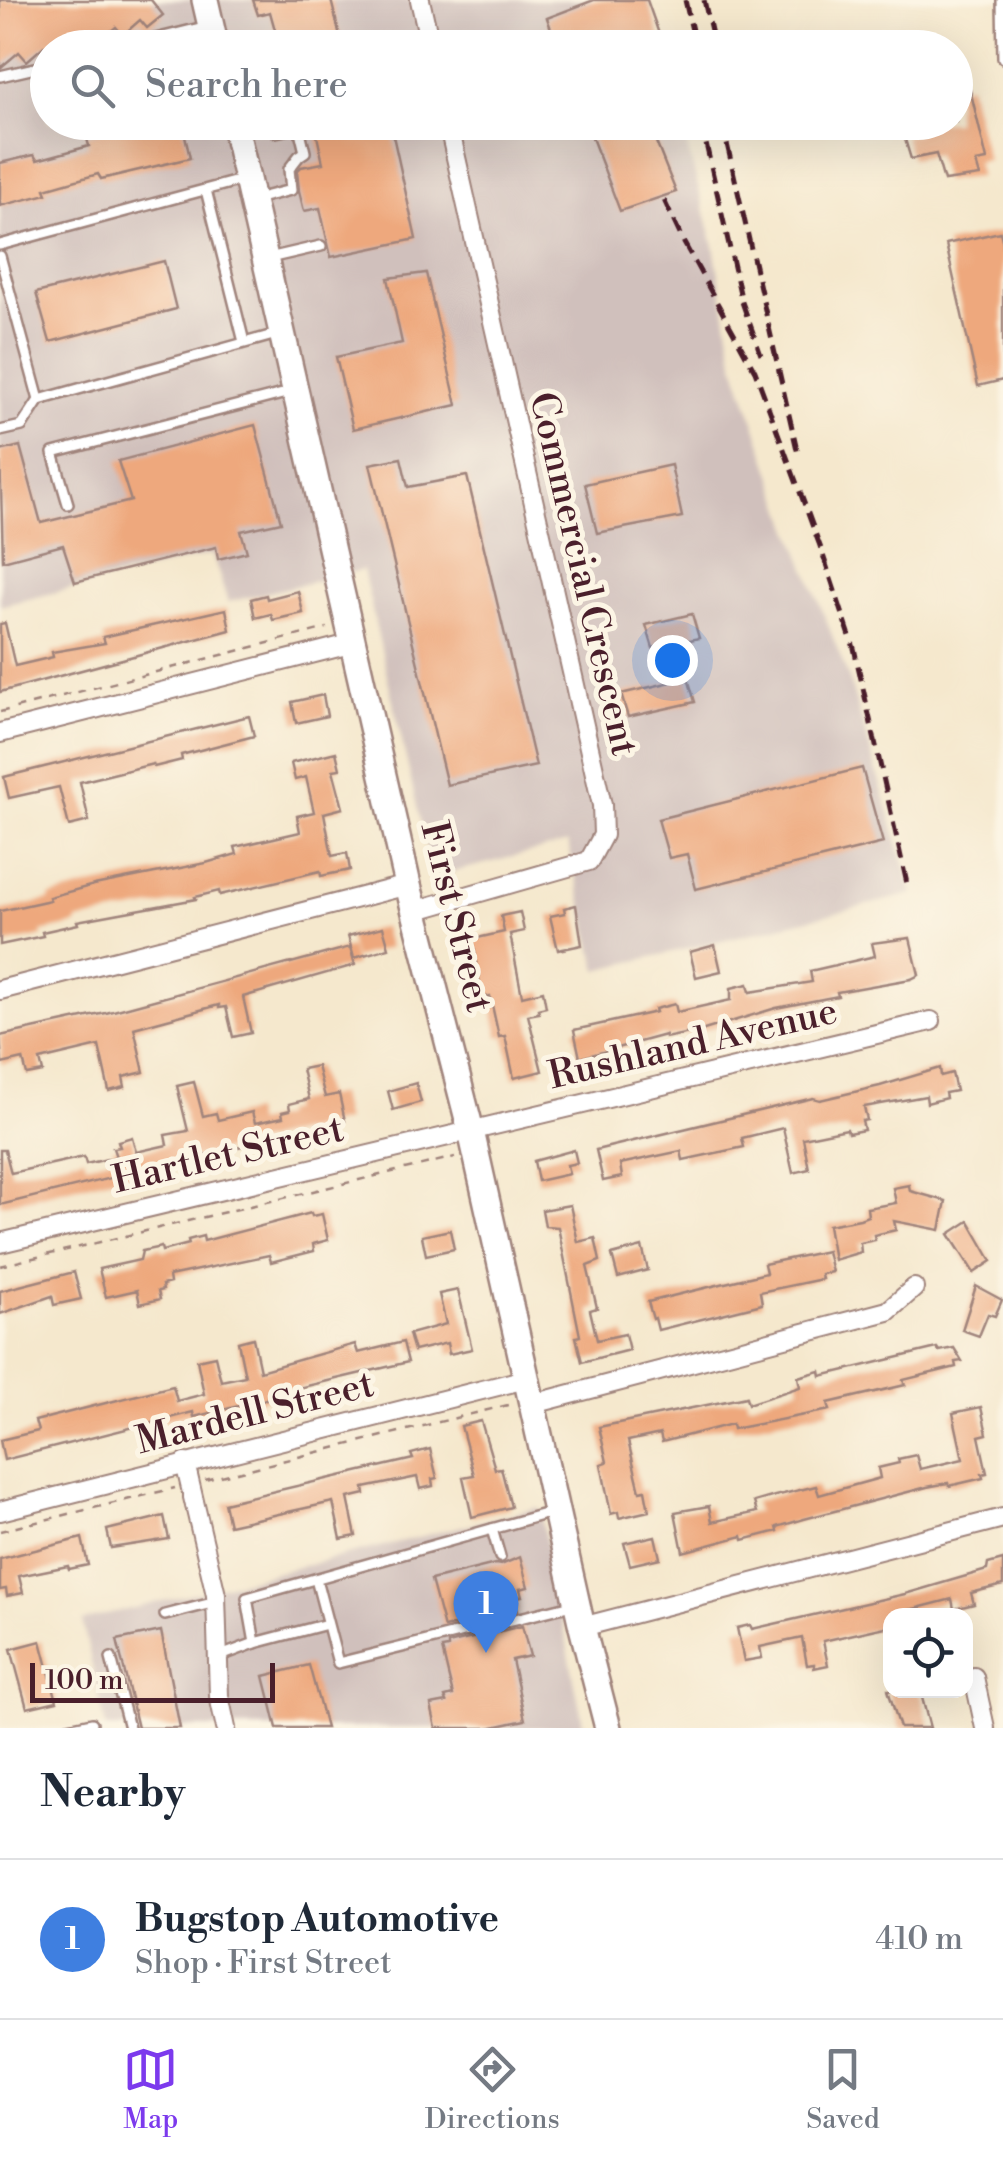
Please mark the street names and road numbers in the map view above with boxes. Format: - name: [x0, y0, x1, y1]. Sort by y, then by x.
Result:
- street label: Commercial Crescent: [518, 388, 648, 760]
- street label: First Street: [410, 817, 502, 1017]
- street label: Rushland Avenue: [544, 988, 842, 1100]
- street label: Hartlet Street: [108, 1106, 348, 1204]
- street label: Mardell Street: [131, 1361, 379, 1465]

